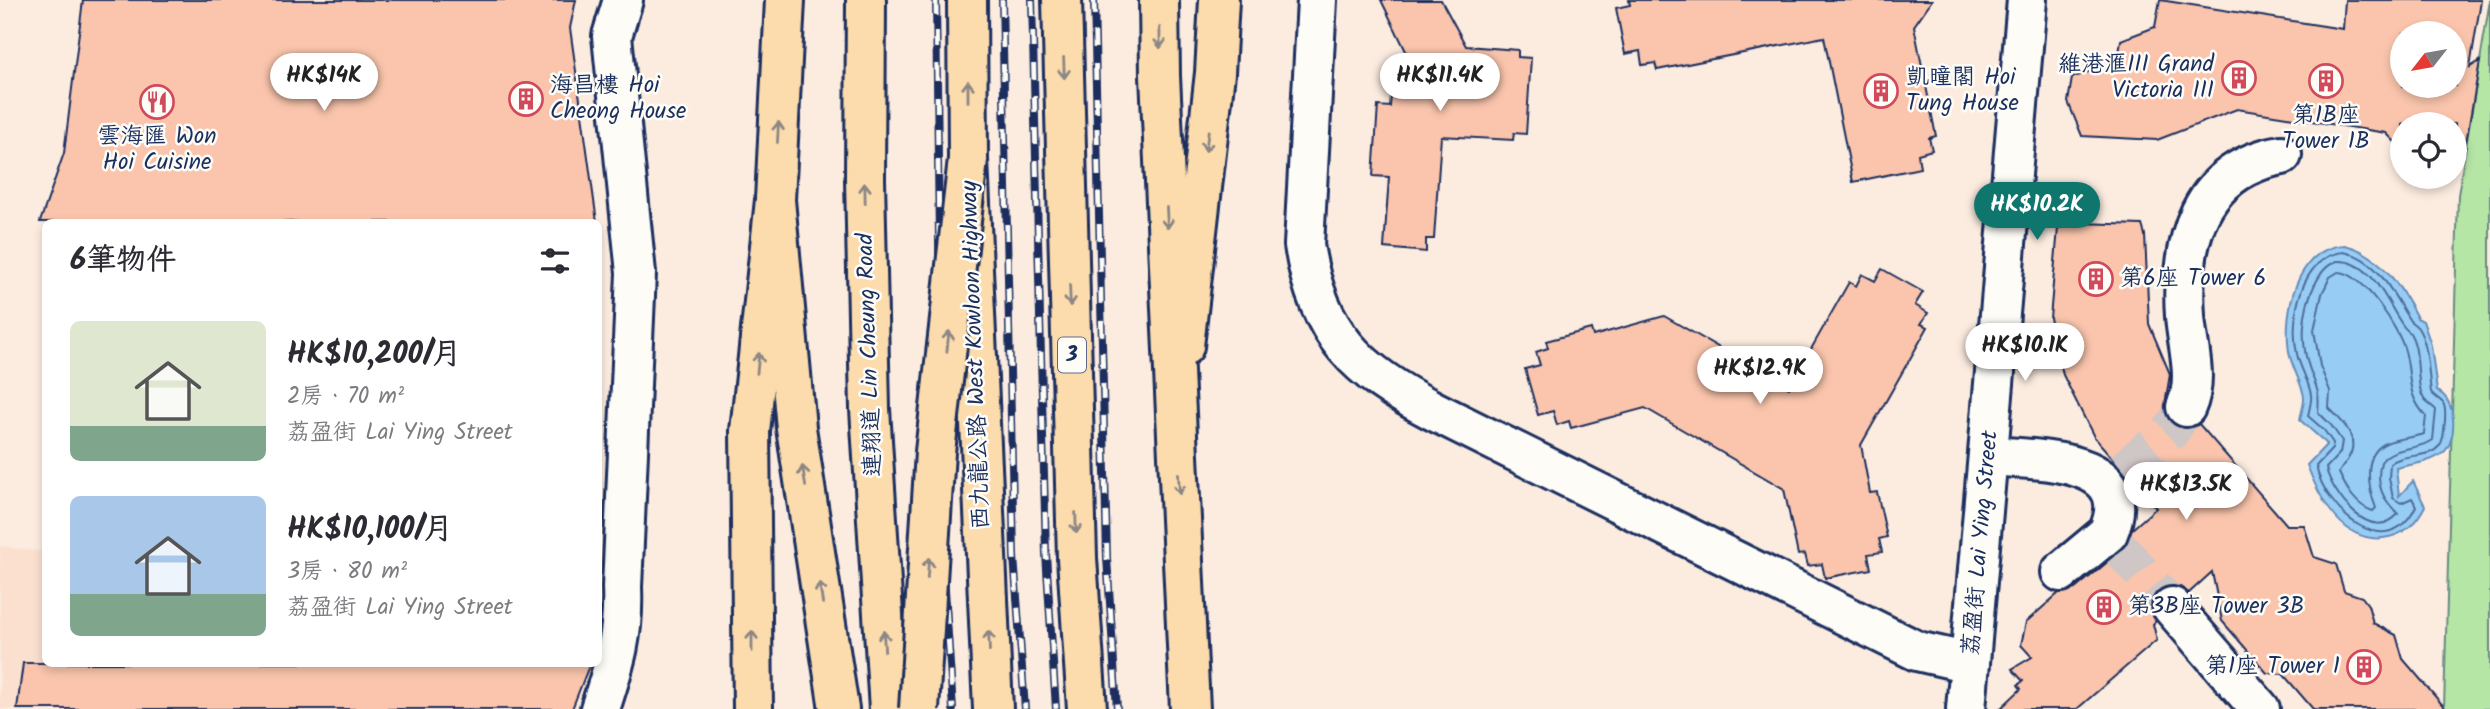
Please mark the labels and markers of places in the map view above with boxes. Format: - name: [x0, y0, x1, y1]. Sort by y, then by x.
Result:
- place label: 維港滙III Grand Victoria III: [2058, 47, 2215, 109]
- pin: HK$14K: [267, 54, 381, 113]
- pin: HK$11.4K: [1368, 54, 1512, 113]
- building icon: 維港滙III Grand Victoria III: [2220, 59, 2258, 97]
- place label: 凱曈閣 Hoi Tung House: [1906, 60, 2019, 122]
- building icon: 第1B座 Tower 1B: [2307, 62, 2345, 100]
- place label: 海昌樓 Hoi Cheong House: [550, 68, 686, 130]
- building icon: 凱曈閣 Hoi Tung House: [1862, 72, 1900, 110]
- building icon: 海昌樓 Hoi Cheong House: [507, 80, 545, 118]
- restaurant icon: 雲海匯 Won Hoi Cuisine: [138, 83, 176, 121]
- place label: 第1B座 Tower 1B: [2282, 98, 2370, 160]
- place label: 雲海匯 Won Hoi Cuisine: [98, 119, 216, 181]
- pin: HK$10.2K: [1965, 182, 2109, 242]
- building icon: 第6座 Tower 6: [2077, 260, 2115, 298]
- place label: 第6座 Tower 6: [2120, 261, 2266, 297]
- pin: HK$10.1K: [1953, 324, 2097, 383]
- pin: HK$12.9K: [1688, 346, 1832, 406]
- pin: HK$13.5K: [2114, 462, 2258, 522]
- building icon: 第3B座 Tower 3B: [2085, 588, 2123, 626]
- place label: 第3B座 Tower 3B: [2128, 589, 2304, 625]
- building icon: 第1座 Tower 1: [2345, 648, 2383, 686]
- place label: 第1座 Tower 1: [2205, 649, 2340, 685]

